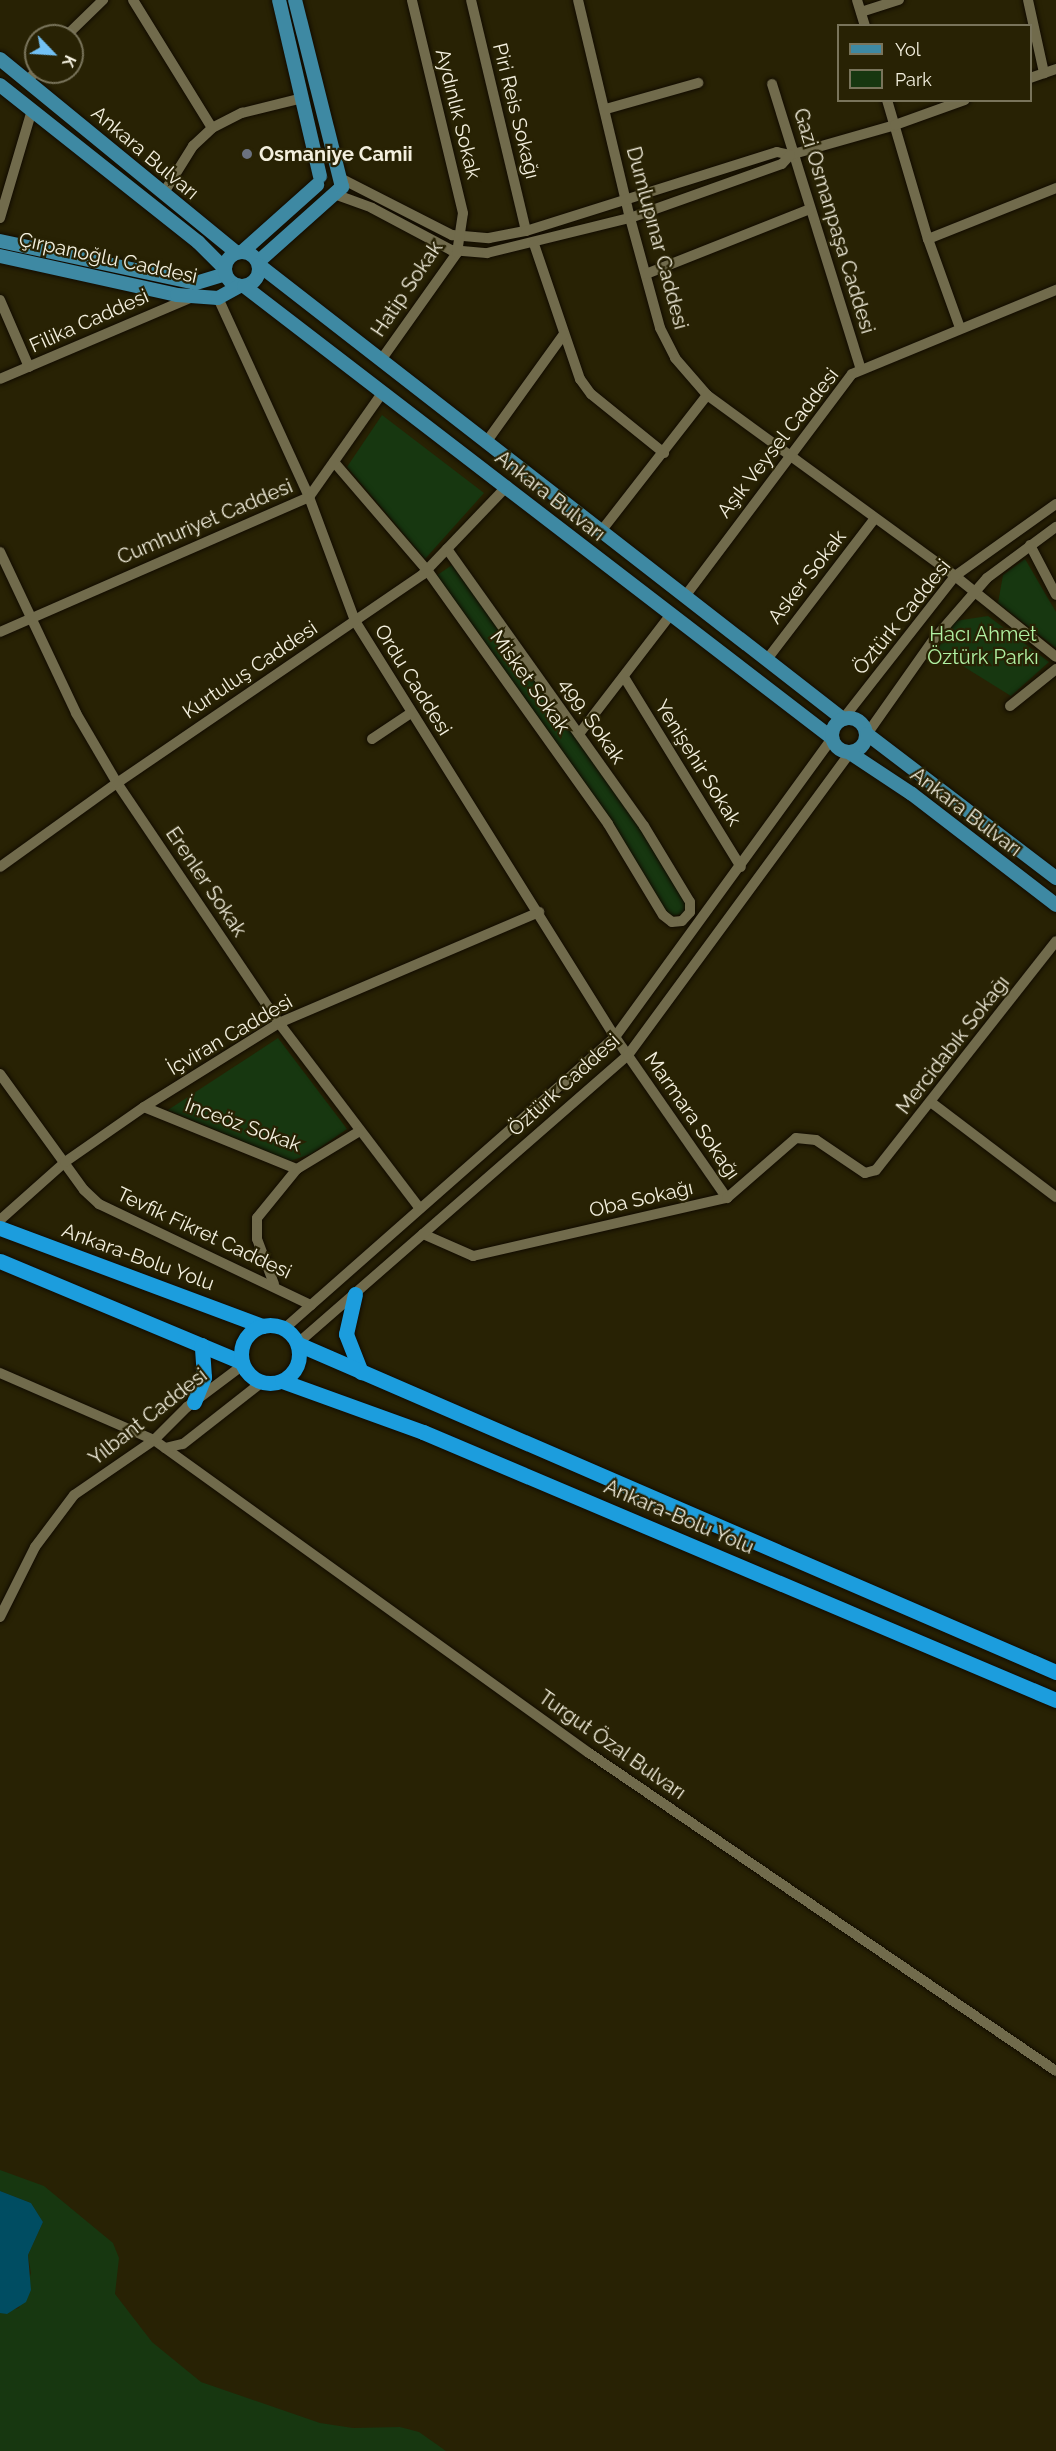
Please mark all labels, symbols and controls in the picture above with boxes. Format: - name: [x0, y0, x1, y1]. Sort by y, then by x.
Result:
- north arrow: [24, 24, 84, 84]
- legend: [837, 24, 1032, 102]
- text: Yol: [895, 39, 921, 60]
- street label: Piri Reis Sokağı: [488, 41, 544, 181]
- street label: Aydınlık Sokak: [430, 46, 486, 182]
- text: K: [58, 52, 80, 70]
- text: Park: [895, 69, 932, 90]
- street label: Ankara Bulvarı: [87, 101, 203, 205]
- street label: Gazi Osmanpaşa Caddesi: [788, 105, 880, 337]
- place label: Osmaniye Camii: [259, 142, 413, 166]
- street label: Dumlupınar Caddesi: [621, 144, 693, 332]
- marker: Osmaniye Camii: [240, 147, 254, 161]
- street label: Çırpanoğlu Caddesi: [17, 227, 199, 289]
- street label: Hatip Sokak: [366, 237, 448, 341]
- street label: Filika Caddesi: [26, 284, 152, 358]
- street label: Aşık Veysel Caddesi: [712, 363, 844, 523]
- street label: Ankara Bulvarı: [490, 446, 610, 546]
- street label: Cumhuriyet Caddesi: [114, 474, 296, 570]
- street label: Asker Sokak: [763, 525, 851, 629]
- street label: Öztürk Caddesi: [848, 554, 956, 680]
- street label: Kurtuluş Caddesi: [178, 616, 322, 724]
- street label: Ordu Caddesi: [369, 620, 457, 740]
- park label: Hacı Ahmet Öztürk Parkı: [927, 623, 1039, 670]
- street label: Misket Sokak: [485, 626, 575, 738]
- street label: 499. Sokak: [554, 673, 630, 769]
- street label: Yenişehir Sokak: [650, 695, 746, 831]
- street label: Ankara Bulvarı: [906, 763, 1026, 861]
- street label: Erenler Sokak: [160, 822, 252, 942]
- street label: Mercidabık Sokağı: [891, 971, 1015, 1119]
- street label: İçviran Caddesi: [163, 989, 297, 1081]
- street label: Öztürk Caddesi: [503, 1029, 625, 1141]
- street label: Marmara Sokağı: [639, 1048, 745, 1184]
- street label: İnceöz Sokak: [182, 1093, 304, 1157]
- street label: Oba Sokağı: [587, 1175, 695, 1223]
- street label: Tevfik Fikret Caddesi: [113, 1182, 295, 1284]
- street label: Ankara-Bolu Yolu: [58, 1218, 218, 1296]
- street label: Yılbant Caddesi: [84, 1363, 212, 1471]
- street label: Ankara-Bolu Yolu: [600, 1474, 758, 1560]
- street label: Turgut Özal Bulvarı: [534, 1685, 690, 1805]

